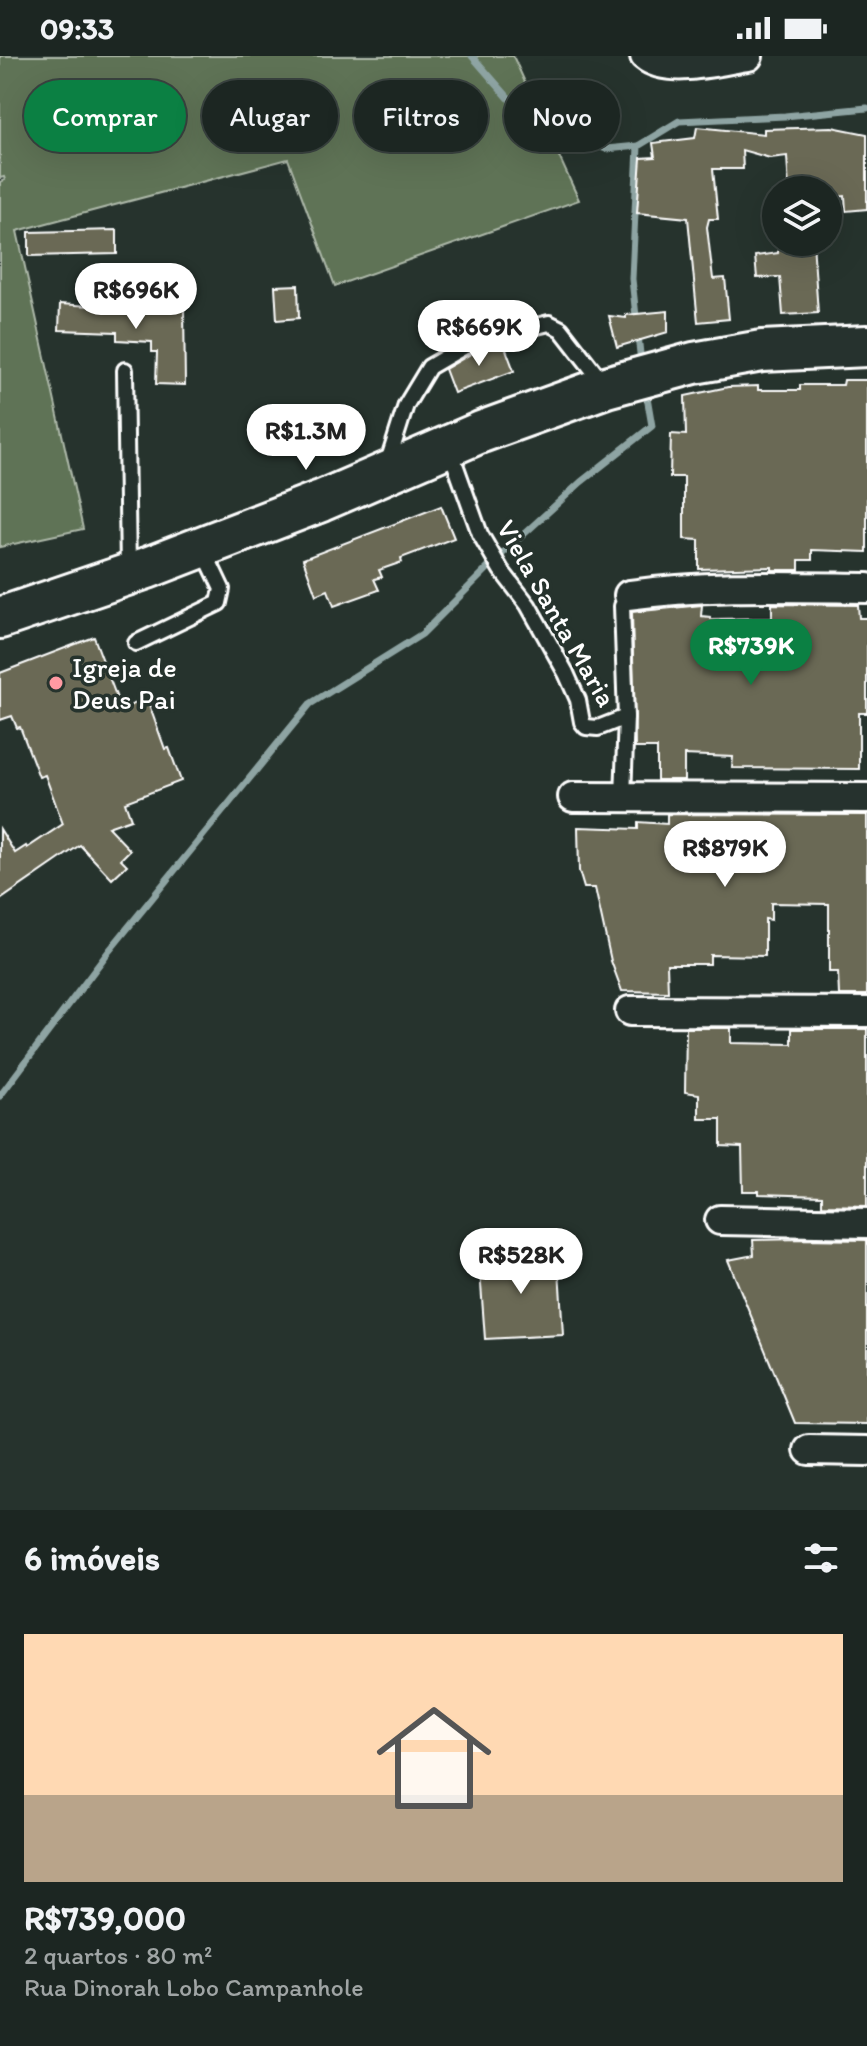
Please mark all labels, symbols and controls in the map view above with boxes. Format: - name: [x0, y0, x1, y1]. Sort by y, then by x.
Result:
- text: 09:33: [40, 10, 114, 47]
- chip: Comprar: [24, 80, 186, 152]
- chip: Alugar: [202, 80, 338, 152]
- chip: Filtros: [354, 80, 488, 152]
- chip: Novo: [504, 80, 620, 152]
- map controls: [762, 176, 842, 256]
- button: layers: [762, 176, 842, 256]
- pin: R$696K: [71, 263, 201, 331]
- text: R$696K: [93, 273, 179, 305]
- pin: R$669K: [414, 300, 544, 368]
- text: R$669K: [436, 310, 522, 342]
- pin: R$1.3M: [241, 404, 371, 472]
- text: R$1.3M: [265, 414, 347, 446]
- street label: Viela Santa Maria: [490, 514, 624, 713]
- pin: R$739K: [686, 619, 816, 687]
- text: R$739K: [708, 629, 794, 661]
- place label: Igreja de Deus Pai: [72, 650, 177, 716]
- marker: Igreja de Deus Pai: [47, 674, 65, 692]
- pin: R$879K: [660, 821, 790, 889]
- text: R$879K: [682, 831, 768, 863]
- pin: R$528K: [456, 1228, 586, 1296]
- text: R$528K: [478, 1238, 564, 1270]
- icon: filters: [799, 1536, 843, 1580]
- text: 6 imóveis: [24, 1538, 160, 1579]
- icon: home: [362, 1686, 506, 1830]
- text: R$739,000: [24, 1898, 186, 1939]
- text: 2 quartos · 80 m²: [24, 1939, 212, 1971]
- text: Rua Dinorah Lobo Campanhole: [24, 1971, 364, 2003]

